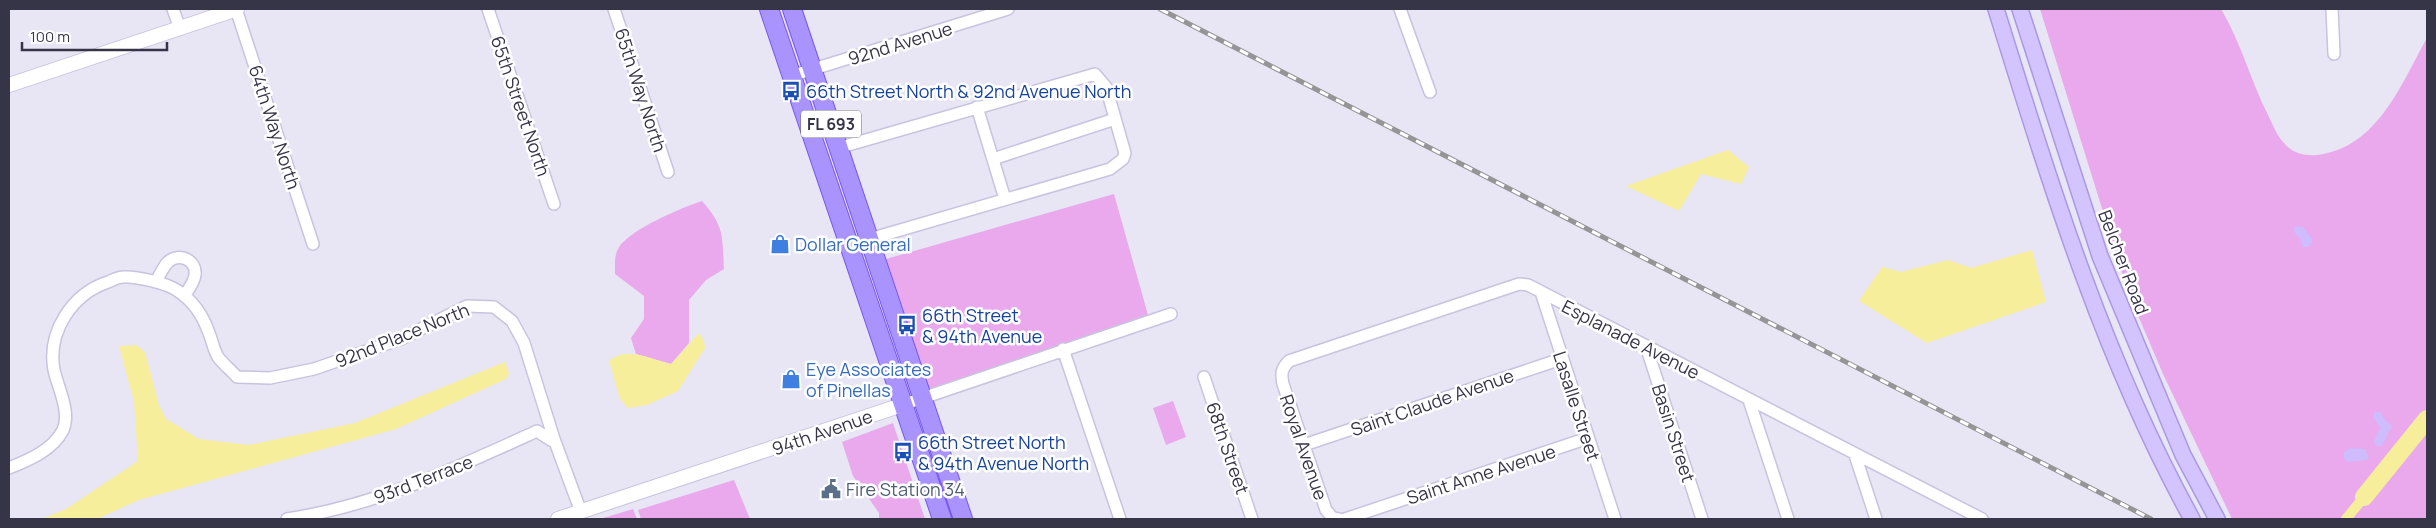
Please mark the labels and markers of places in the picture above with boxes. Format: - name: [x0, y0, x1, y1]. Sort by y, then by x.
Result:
- place label: 66th Street North & 92nd Avenue North: [806, 79, 1132, 103]
- bus stop icon: 66th Street North & 92nd Avenue North: [780, 80, 802, 102]
- place label: Dollar General: [795, 232, 911, 256]
- shop icon: Dollar General: [769, 233, 791, 255]
- place label: 66th Street & 94th Avenue: [922, 303, 1042, 348]
- bus stop icon: 66th Street & 94th Avenue: [896, 314, 918, 336]
- place label: Eye Associates of Pinellas: [806, 357, 931, 402]
- shop icon: Eye Associates of Pinellas: [780, 368, 802, 390]
- place label: 66th Street North & 94th Avenue North: [918, 430, 1089, 475]
- bus stop icon: 66th Street North & 94th Avenue North: [892, 441, 914, 463]
- place label: Fire Station 34: [846, 477, 965, 501]
- public building icon: Fire Station 34: [820, 478, 842, 500]

